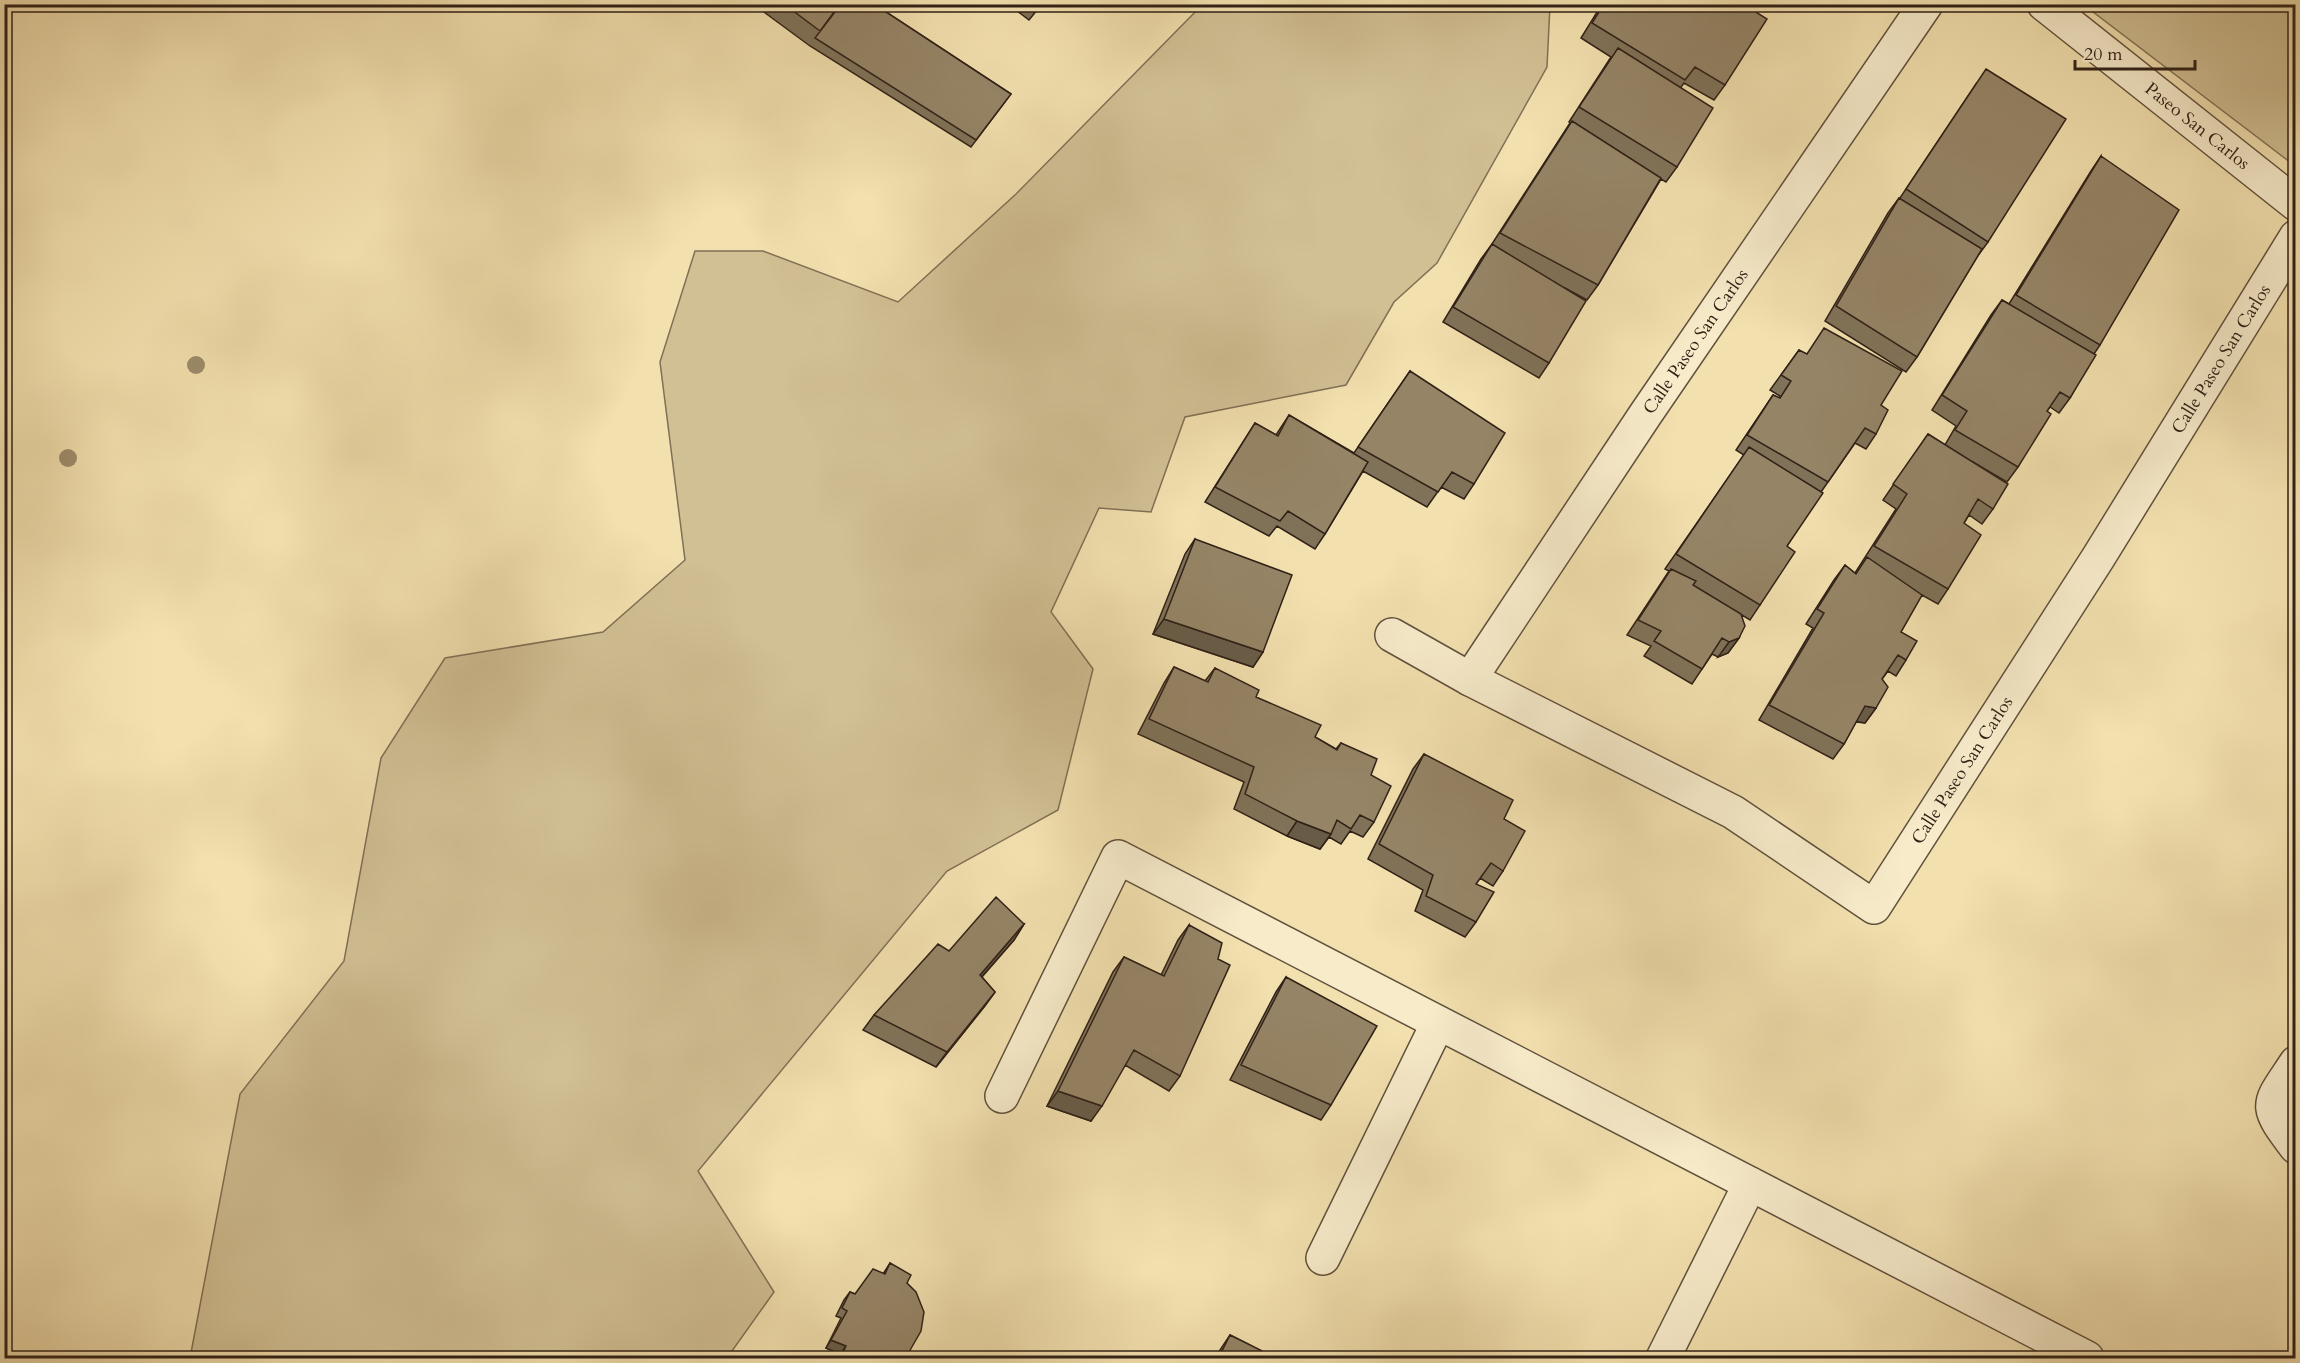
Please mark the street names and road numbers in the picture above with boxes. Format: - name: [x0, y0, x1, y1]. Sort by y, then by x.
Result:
- street label: Paseo San Carlos: [2139, 77, 2255, 176]
- street label: Calle Paseo San Carlos: [1637, 264, 1754, 419]
- street label: Calle Paseo San Carlos: [2166, 280, 2277, 439]
- street label: Calle Paseo San Carlos: [1906, 691, 2019, 849]

